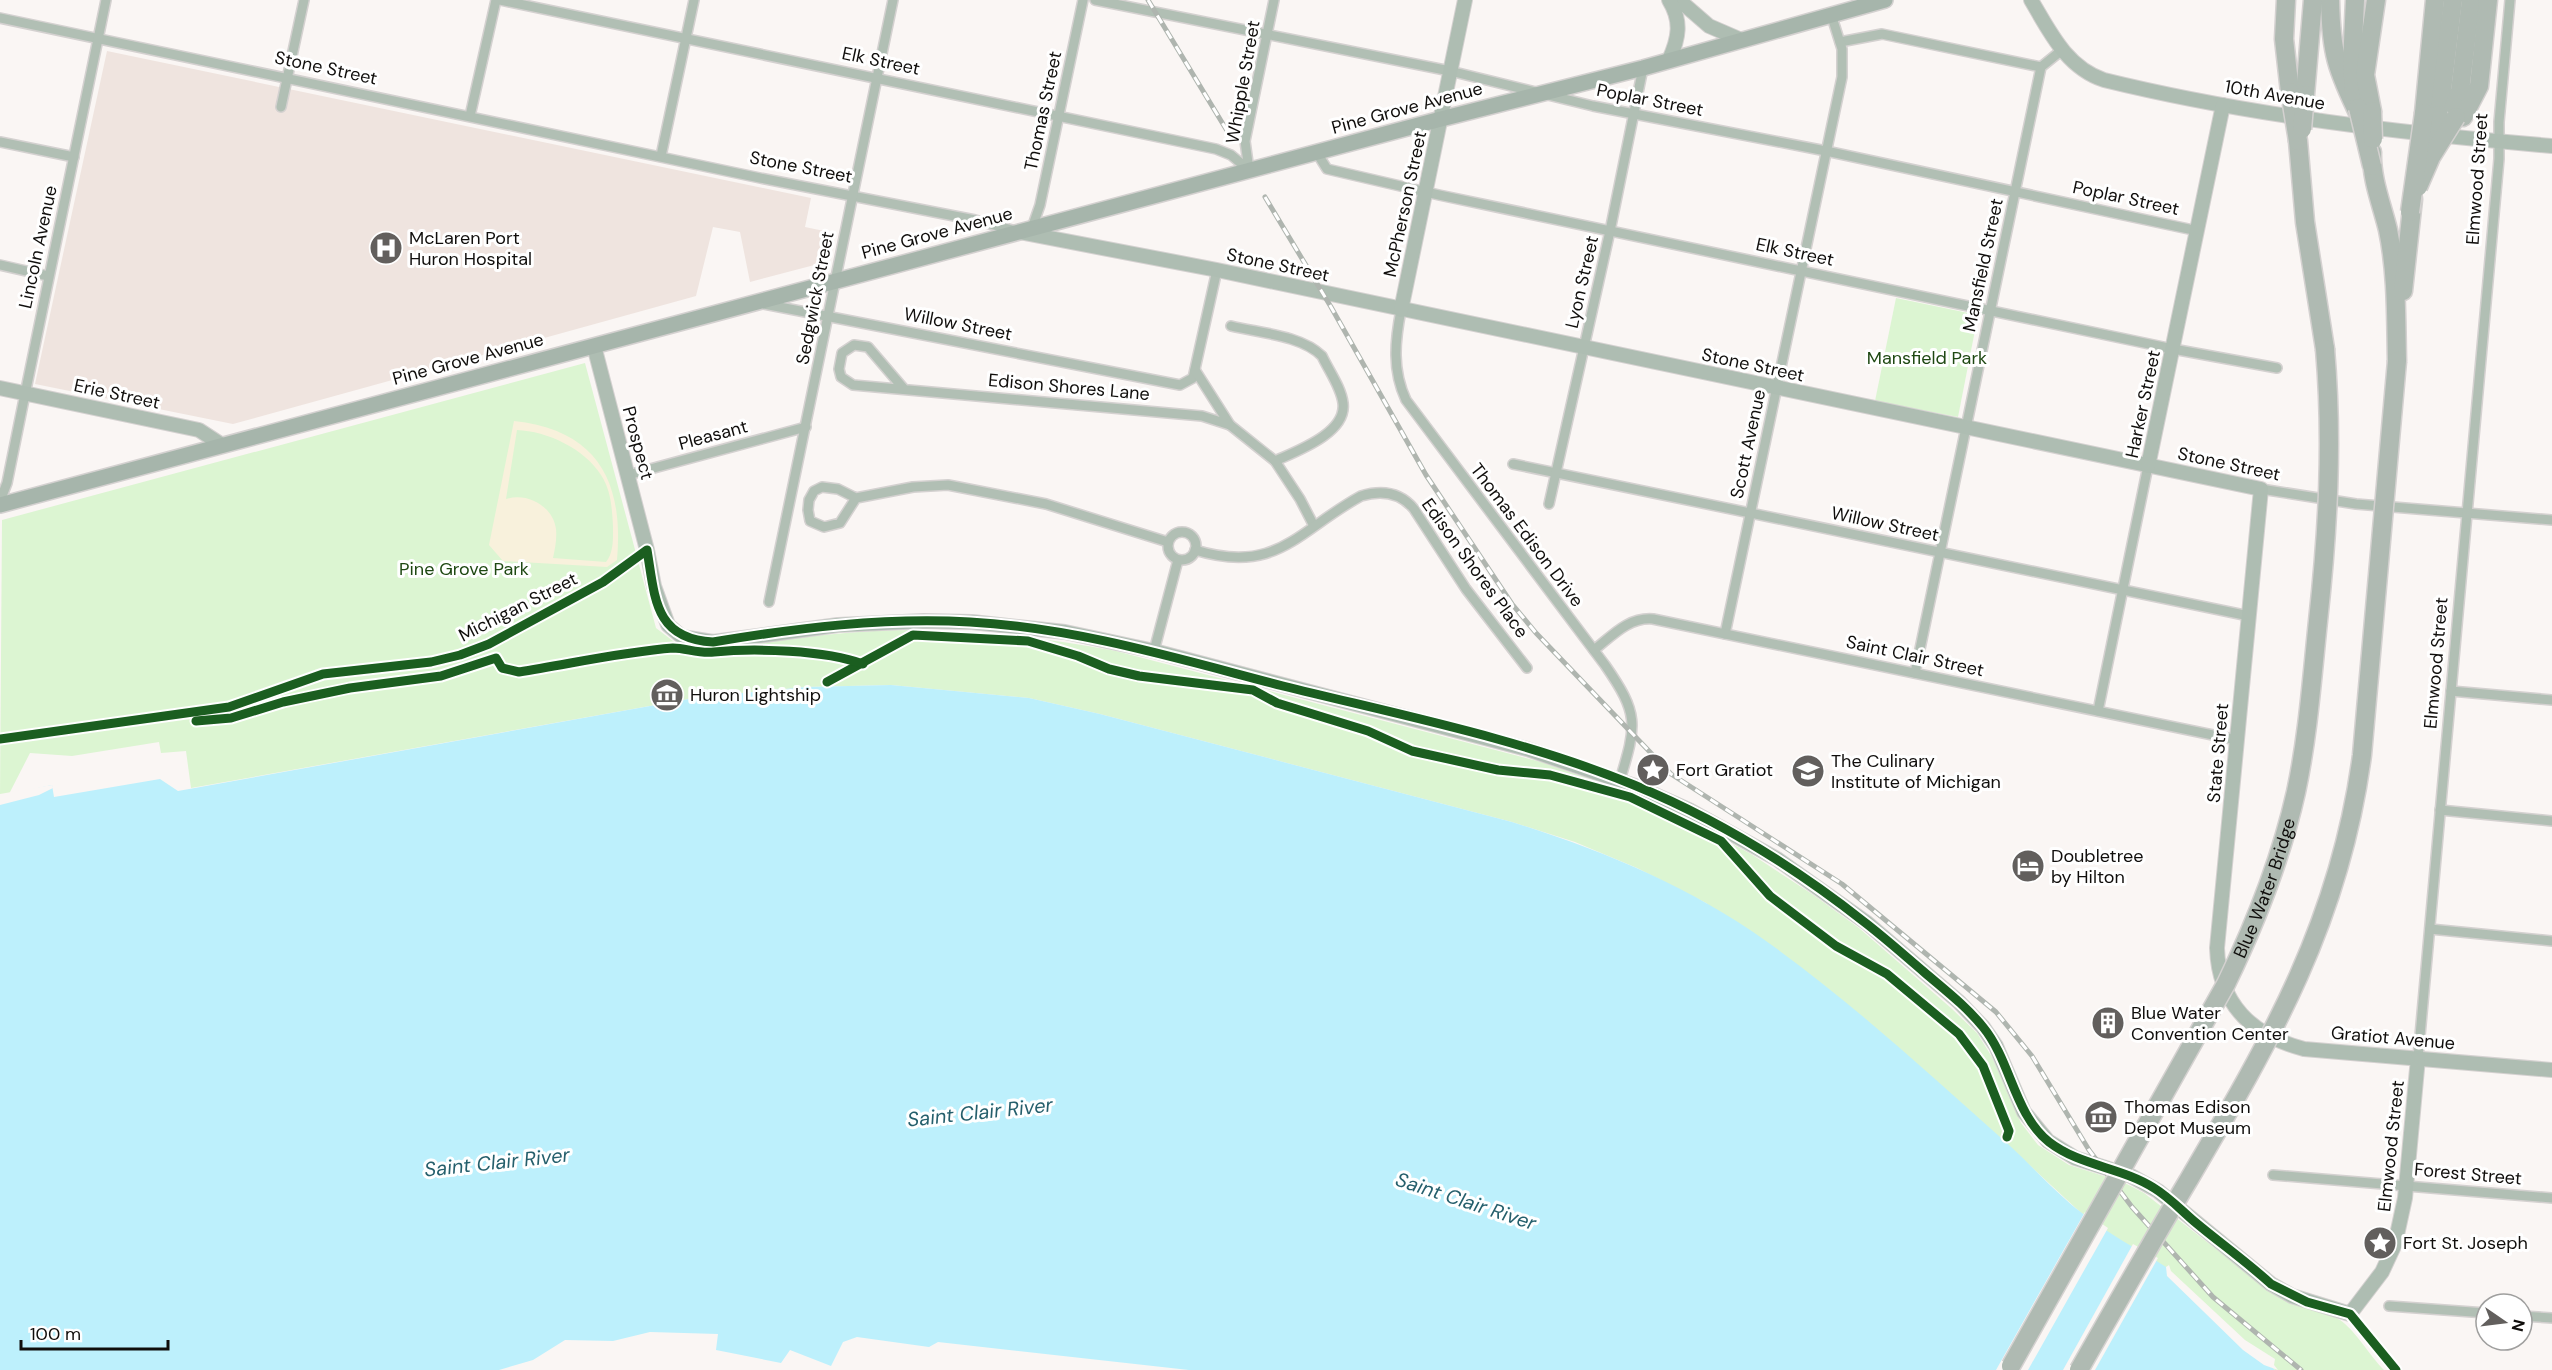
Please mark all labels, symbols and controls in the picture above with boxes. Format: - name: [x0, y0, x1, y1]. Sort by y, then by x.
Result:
- street label: Whipple Street: [1220, 19, 1266, 145]
- street label: Elk Street: [840, 41, 922, 81]
- street label: Stone Street: [273, 45, 379, 91]
- street label: Thomas Street: [1019, 49, 1067, 173]
- street label: 10th Avenue: [2223, 74, 2327, 116]
- street label: Pine Grove Avenue: [1329, 76, 1485, 140]
- street label: Poplar Street: [1595, 78, 1705, 122]
- street label: Elmwood Street: [2460, 112, 2494, 246]
- street label: McPherson Street: [1378, 129, 1432, 279]
- street label: Stone Street: [748, 145, 854, 189]
- street label: Poplar Street: [2071, 175, 2181, 221]
- street label: Lincoln Avenue: [13, 183, 63, 311]
- street label: Mansfield Street: [1957, 196, 2009, 334]
- street label: Pine Grove Avenue: [859, 201, 1015, 265]
- place label: McLaren Port Huron Hospital: [409, 226, 532, 271]
- street label: Sedgwick Street: [790, 229, 840, 367]
- hospital icon: McLaren Port Huron Hospital: [368, 230, 404, 266]
- street label: Elk Street: [1754, 232, 1836, 272]
- street label: Lyon Street: [1560, 233, 1604, 331]
- street label: Stone Street: [1225, 242, 1331, 288]
- street label: Willow Street: [902, 302, 1014, 346]
- street label: Pine Grove Avenue: [390, 327, 546, 391]
- street label: Stone Street: [1700, 342, 1806, 388]
- park label: Mansfield Park: [1867, 346, 1987, 370]
- street label: Harker Street: [2120, 348, 2166, 460]
- street label: Edison Shores Lane: [987, 368, 1151, 406]
- street label: Erie Street: [72, 373, 162, 415]
- street label: Scott Avenue: [1725, 387, 1771, 501]
- street label: Prospect: [617, 404, 659, 482]
- street label: Pleasant: [676, 414, 750, 456]
- street label: Stone Street: [2176, 441, 2282, 487]
- street label: Thomas Edison Drive: [1465, 458, 1589, 612]
- street label: Edison Shores Place: [1416, 493, 1534, 643]
- street label: Willow Street: [1829, 501, 1941, 547]
- park label: Pine Grove Park: [399, 557, 529, 581]
- street label: Michigan Street: [454, 567, 582, 647]
- street label: Elmwood Street: [2418, 596, 2454, 730]
- street label: Saint Clair Street: [1844, 630, 1986, 682]
- museum icon: Huron Lightship: [649, 677, 685, 713]
- place label: Huron Lightship: [690, 683, 821, 707]
- street label: State Street: [2202, 702, 2234, 804]
- place label: The Culinary Institute of Michigan: [1831, 749, 2001, 794]
- place icon: Fort Gratiot: [1635, 752, 1671, 788]
- school or university icon: The Culinary Institute of Michigan: [1790, 753, 1826, 789]
- place label: Fort Gratiot: [1676, 758, 1773, 782]
- street label: Blue Water Bridge: [2228, 815, 2301, 962]
- place label: Doubletree by Hilton: [2051, 844, 2143, 889]
- hotel icon: Doubletree by Hilton: [2010, 848, 2046, 884]
- place label: Blue Water Convention Center: [2131, 1001, 2289, 1046]
- building icon: Blue Water Convention Center: [2090, 1005, 2126, 1041]
- street label: Gratiot Avenue: [2330, 1021, 2456, 1055]
- street label: Elmwood Street: [2372, 1079, 2410, 1213]
- water label: Saint Clair River: [906, 1091, 1055, 1133]
- place label: Thomas Edison Depot Museum: [2124, 1095, 2251, 1140]
- museum icon: Thomas Edison Depot Museum: [2083, 1099, 2119, 1135]
- water label: Saint Clair River: [423, 1141, 572, 1183]
- street label: Forest Street: [2413, 1157, 2523, 1191]
- water label: Saint Clair River: [1392, 1166, 1540, 1236]
- place icon: Fort St. Joseph: [2362, 1225, 2398, 1261]
- place label: Fort St. Joseph: [2403, 1231, 2528, 1255]
- north arrow: [2474, 1292, 2534, 1352]
- scale bar: [21, 1313, 168, 1351]
- text: N: [2506, 1317, 2530, 1334]
- text: 100 m: [30, 1322, 81, 1346]

